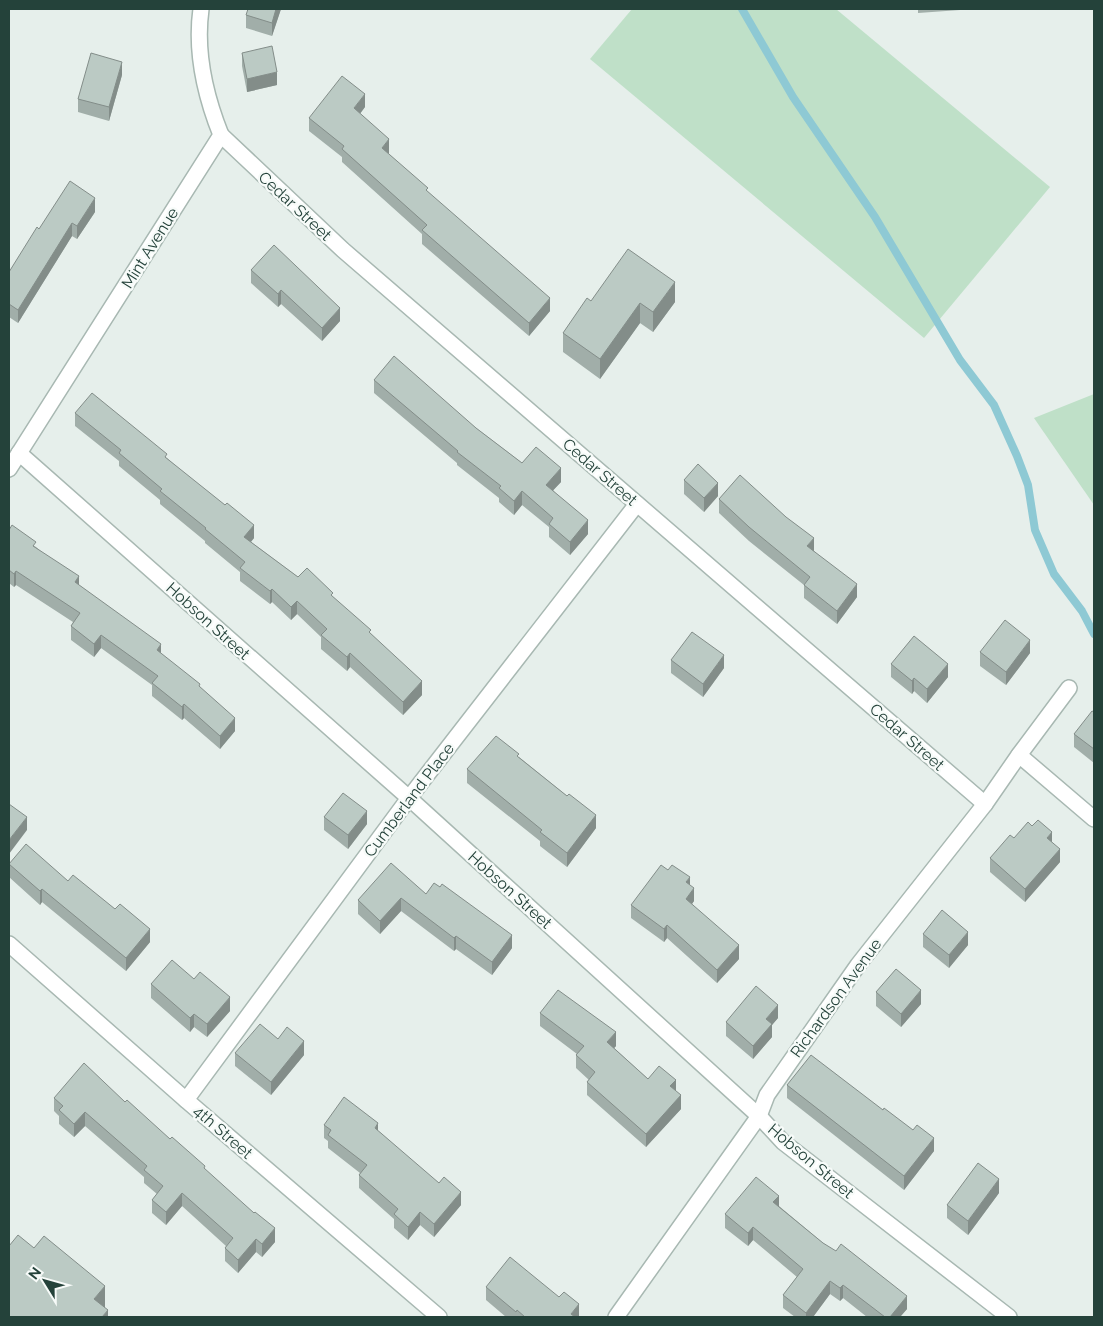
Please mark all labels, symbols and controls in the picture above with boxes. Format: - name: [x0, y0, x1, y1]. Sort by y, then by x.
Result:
- street label: Cedar Street: [255, 167, 336, 245]
- street label: Mint Avenue: [118, 204, 182, 292]
- street label: Cedar Street: [559, 434, 642, 510]
- street label: Hobson Street: [162, 578, 254, 664]
- street label: Cedar Street: [866, 699, 949, 775]
- street label: Cumberland Place: [360, 739, 458, 861]
- street label: Hobson Street: [464, 847, 556, 933]
- street label: Richardson Avenue: [786, 935, 886, 1061]
- street label: 4th Street: [190, 1101, 257, 1163]
- street label: Hobson Street: [764, 1120, 858, 1203]
- north arrow: [20, 1256, 70, 1306]
- text: N: [25, 1264, 44, 1282]

